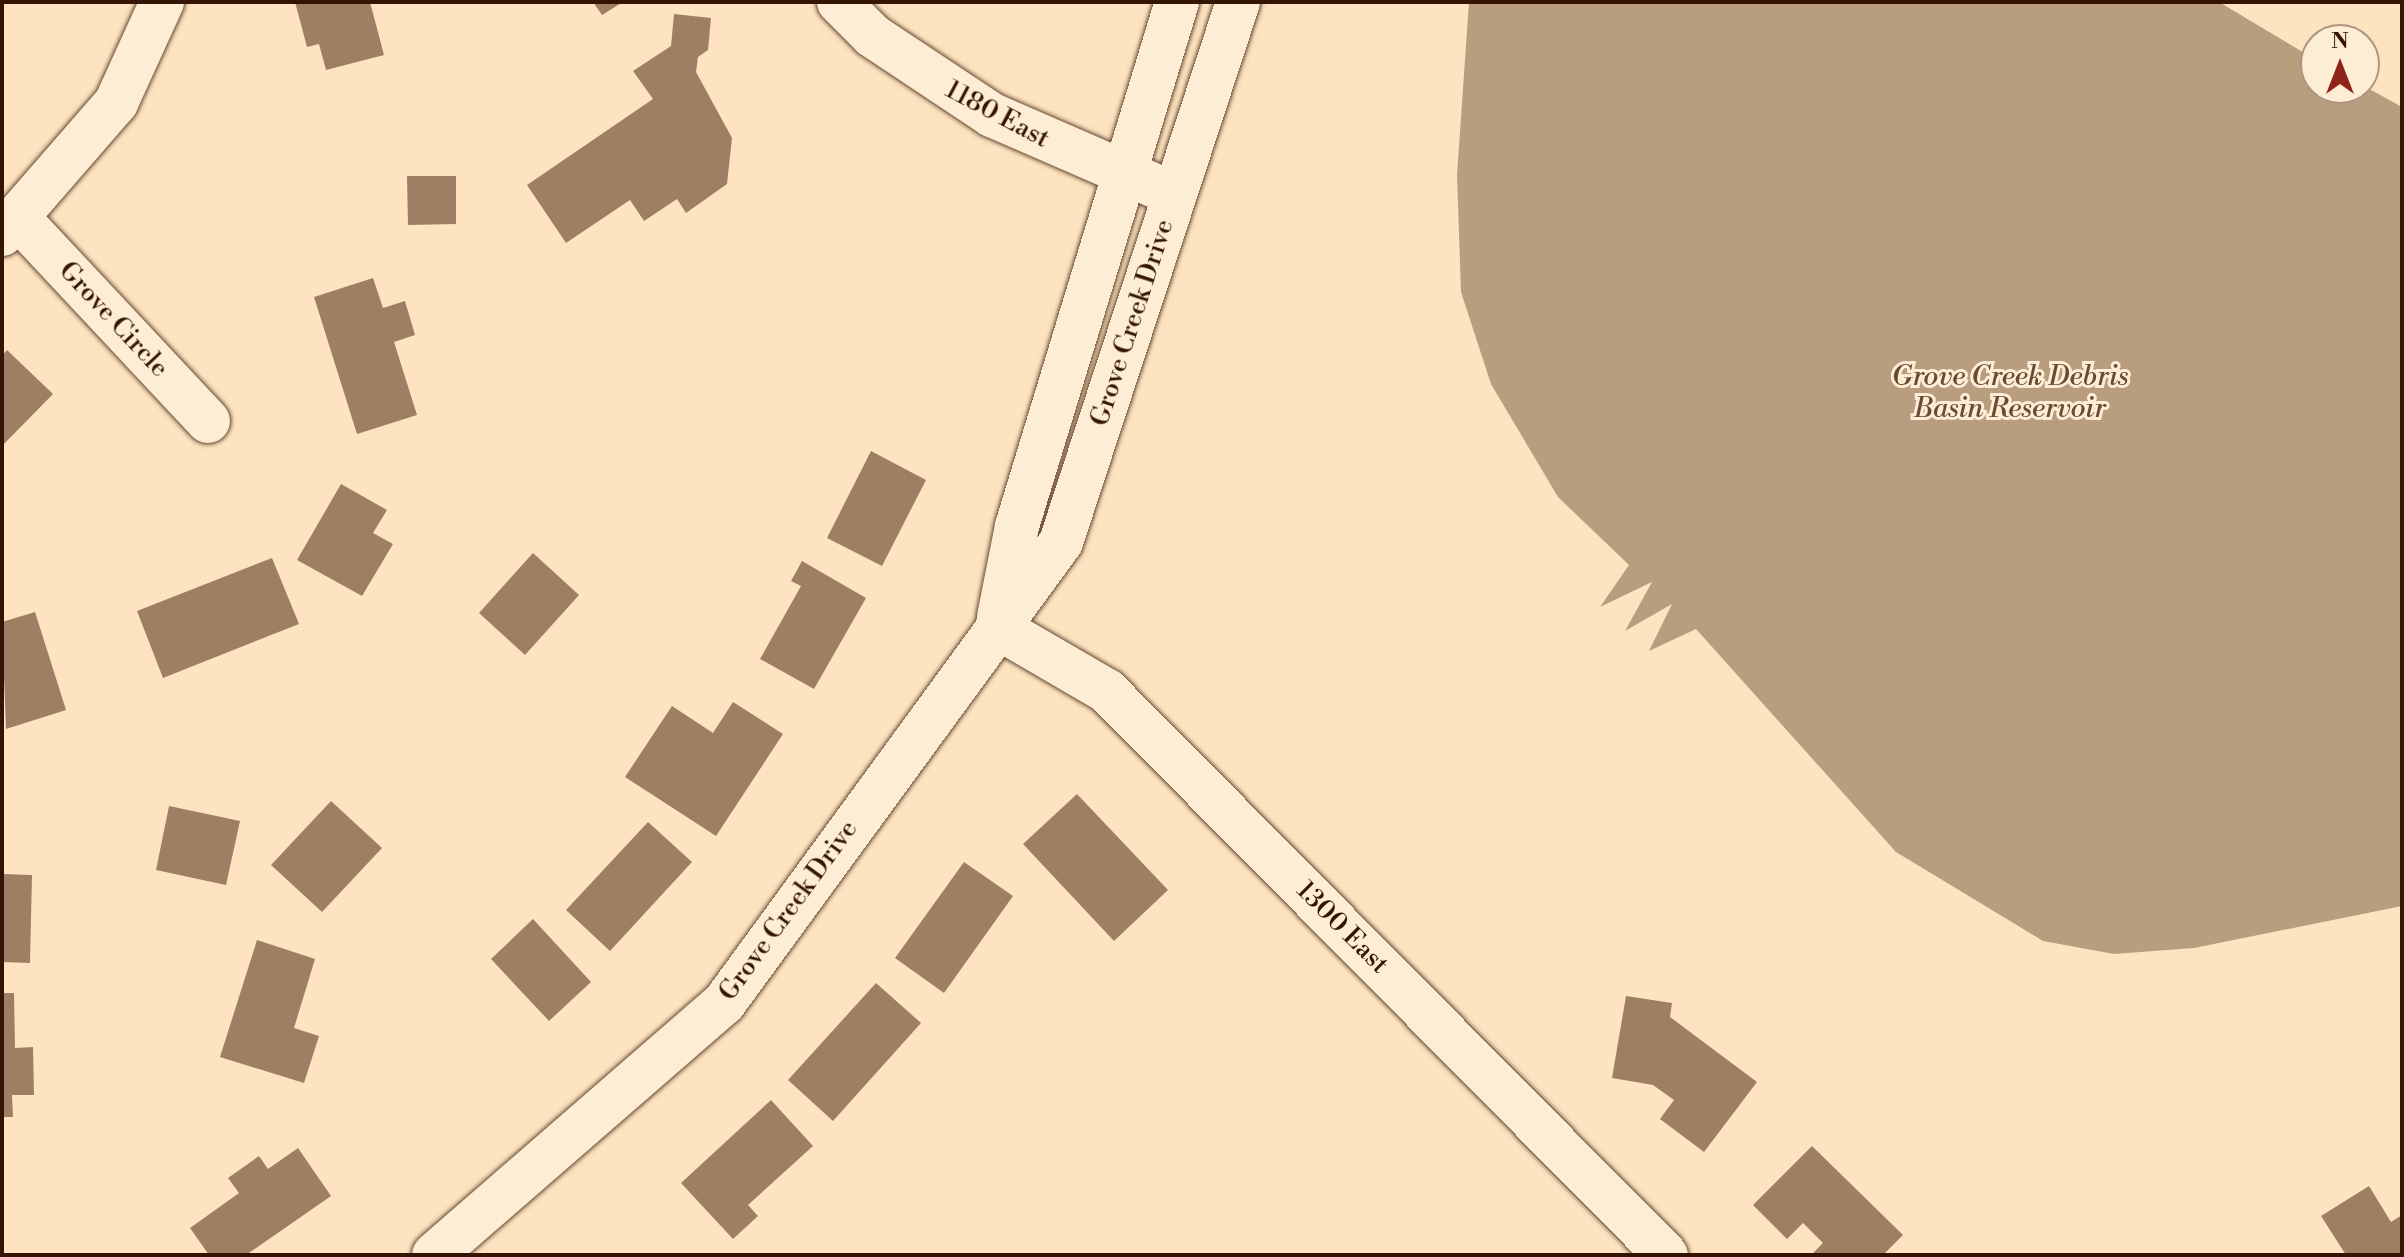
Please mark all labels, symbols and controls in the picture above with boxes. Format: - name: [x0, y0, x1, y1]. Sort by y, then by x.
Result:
- north arrow: [2300, 24, 2380, 104]
- text: N: [2331, 28, 2349, 55]
- street label: 1180 East: [940, 75, 1054, 155]
- street label: Grove Creek Drive: [1085, 216, 1181, 430]
- street label: Grove Circle: [52, 256, 174, 384]
- water label: Grove Creek Debris Basin Reservoir: [1891, 360, 2129, 426]
- street label: Grove Creek Drive: [713, 815, 865, 1007]
- street label: 1300 East: [1289, 875, 1395, 981]

